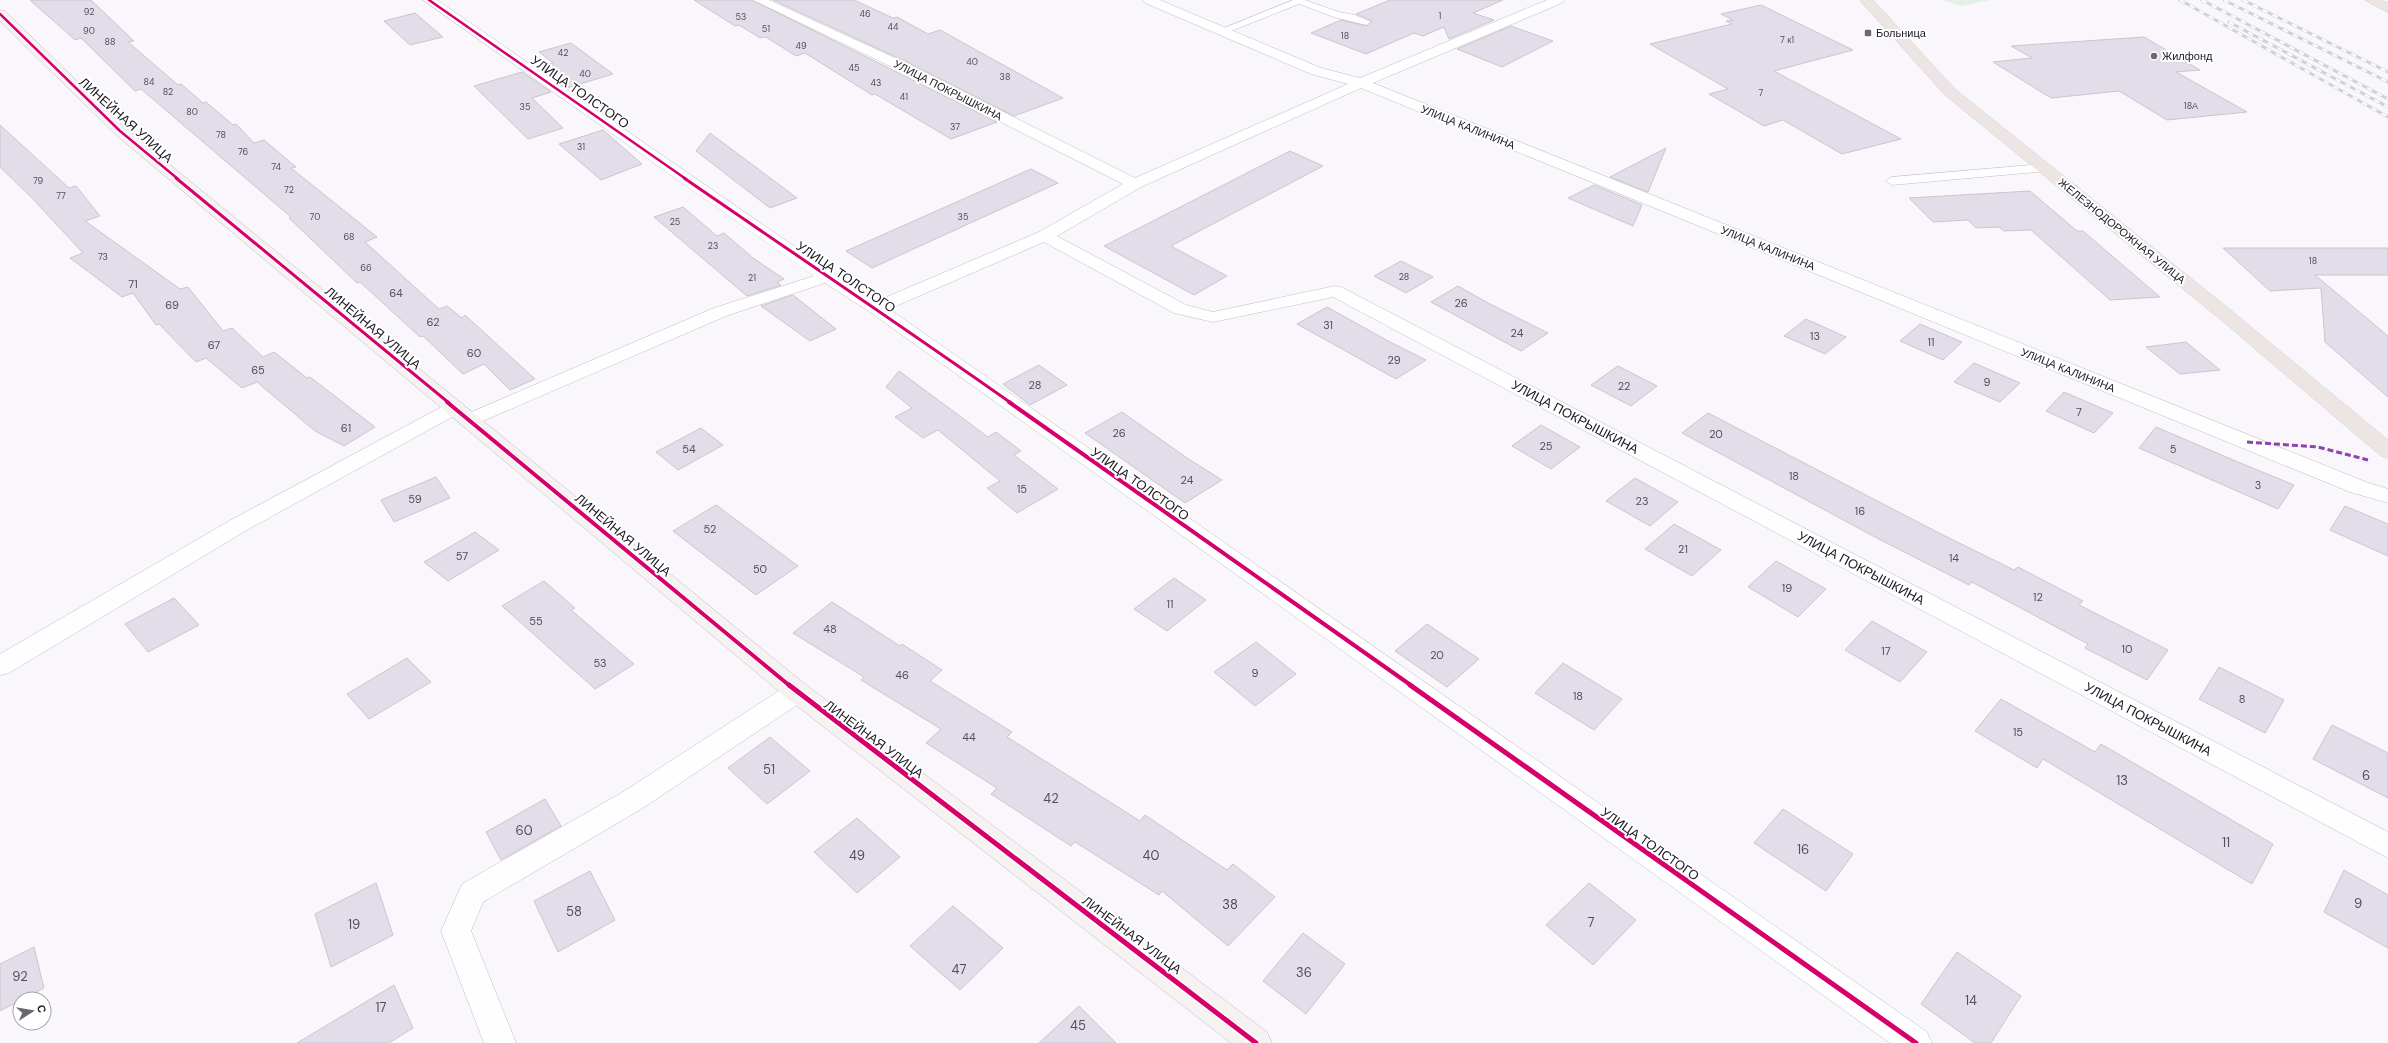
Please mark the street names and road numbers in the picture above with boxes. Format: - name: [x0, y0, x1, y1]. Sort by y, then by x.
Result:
- street label: УЛИЦА ТОЛСТОГО: [528, 52, 632, 132]
- street label: УЛИЦА ПОКРЫШКИНА: [891, 57, 1005, 124]
- street label: ЛИНЕЙНАЯ УЛИЦА: [76, 73, 177, 167]
- street label: УЛИЦА КАЛИНИНА: [1419, 102, 1518, 153]
- street label: ЖЕЛЕЗНОДОРОЖНАЯ УЛИЦА: [2056, 175, 2189, 287]
- street label: УЛИЦА КАЛИНИНА: [1719, 223, 1818, 274]
- street label: УЛИЦА ТОЛСТОГО: [793, 237, 899, 317]
- street label: ЛИНЕЙНАЯ УЛИЦА: [322, 283, 425, 373]
- street label: УЛИЦА КАЛИНИНА: [2019, 345, 2118, 396]
- street label: УЛИЦА ПОКРЫШКИНА: [1509, 376, 1642, 458]
- street label: УЛИЦА ТОЛСТОГО: [1088, 444, 1192, 524]
- street label: ЛИНЕЙНАЯ УЛИЦА: [572, 490, 675, 580]
- street label: УЛИЦА ПОКРЫШКИНА: [1795, 527, 1928, 609]
- street label: УЛИЦА ПОКРЫШКИНА: [2082, 678, 2215, 760]
- street label: ЛИНЕЙНАЯ УЛИЦА: [821, 696, 927, 782]
- street label: УЛИЦА ТОЛСТОГО: [1598, 804, 1702, 884]
- street label: ЛИНЕЙНАЯ УЛИЦА: [1079, 892, 1185, 978]

